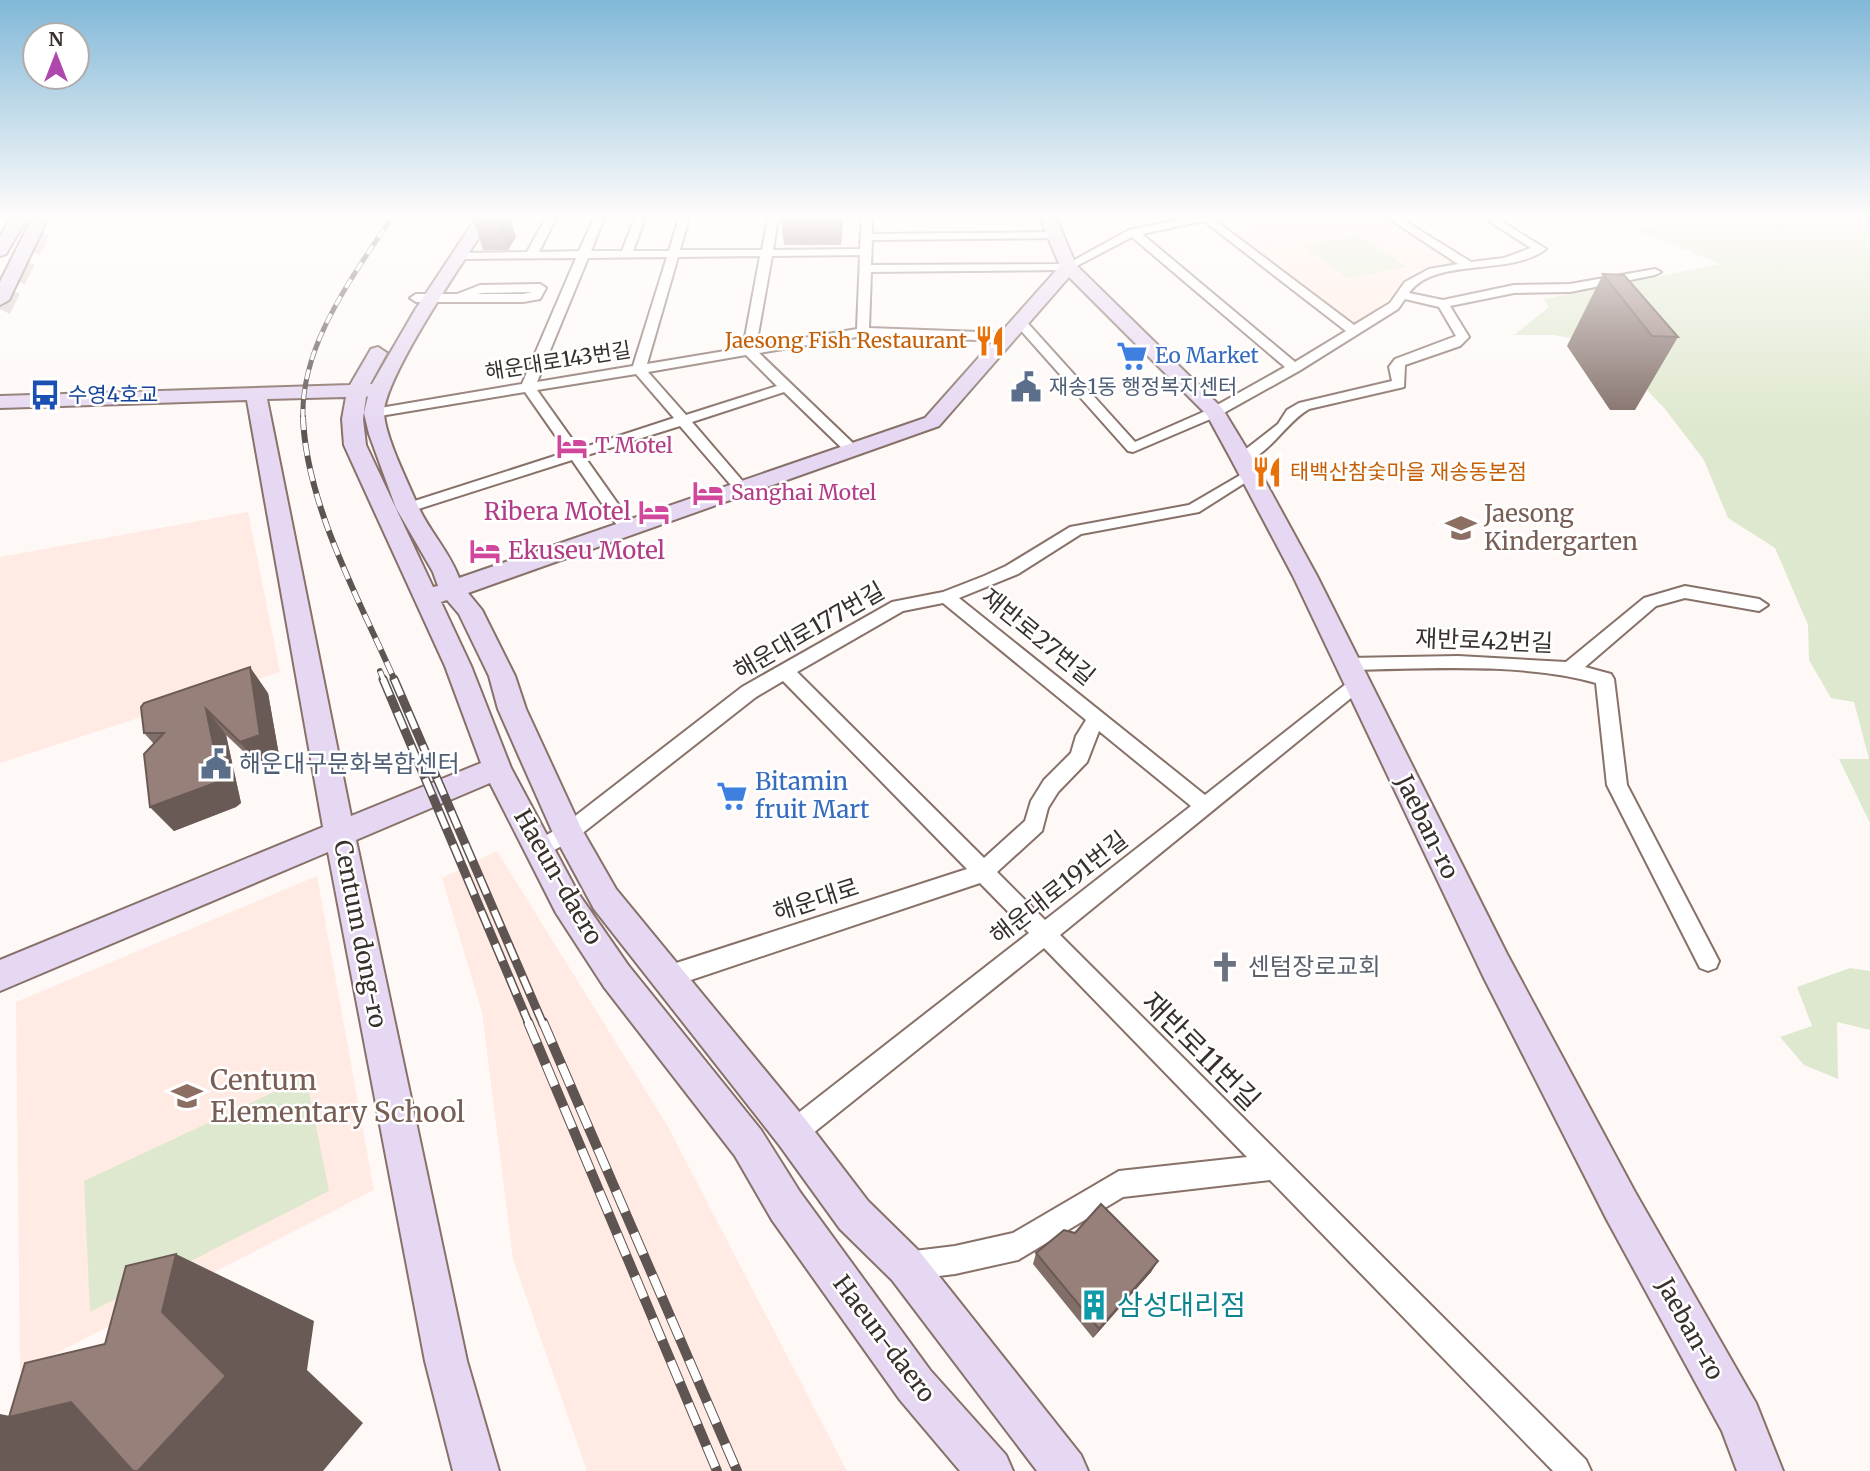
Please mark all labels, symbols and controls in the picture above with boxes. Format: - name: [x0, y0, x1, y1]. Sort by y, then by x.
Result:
- north arrow: [21, 21, 91, 91]
- text: N: [48, 27, 64, 51]
- restaurant icon: Jaesong Fish Restaurant: [973, 324, 1007, 358]
- place label: Jaesong Fish Restaurant: [724, 327, 967, 354]
- street label: 해운대로143번길: [483, 336, 633, 385]
- supermarket icon: Eo Market: [1115, 339, 1149, 373]
- place label: Eo Market: [1155, 342, 1259, 369]
- public building icon: 재송1동 행정복지센터: [1009, 370, 1043, 404]
- place label: 재송1동 행정복지센터: [1049, 373, 1237, 400]
- bus stop icon: 수영4호교: [28, 378, 62, 412]
- place label: 수영4호교: [68, 381, 158, 408]
- hotel icon: T Motel: [555, 429, 589, 463]
- place label: T Motel: [595, 432, 673, 459]
- restaurant icon: 태백산참숯마을 재송동본점: [1250, 455, 1284, 489]
- place label: 태백산참숯마을 재송동본점: [1290, 458, 1527, 485]
- hotel icon: Sanghai Motel: [691, 476, 725, 510]
- place label: Sanghai Motel: [731, 479, 877, 506]
- hotel icon: Ribera Motel: [637, 495, 671, 529]
- place label: Ribera Motel: [484, 496, 631, 527]
- place label: Jaesong Kindergarten: [1483, 498, 1638, 557]
- school or university icon: Jaesong Kindergarten: [1444, 511, 1478, 545]
- hotel icon: Ekuseu Motel: [468, 534, 502, 568]
- place label: Ekuseu Motel: [508, 535, 665, 566]
- street label: 해운대로177번길: [728, 575, 890, 686]
- street label: 재반로27번길: [975, 581, 1102, 692]
- street label: 재반로42번길: [1414, 623, 1554, 658]
- public building icon: 해운대구문화복합센터: [199, 747, 233, 781]
- place label: 해운대구문화복합센터: [239, 748, 460, 779]
- place label: Bitamin fruit Mart: [755, 766, 870, 825]
- street label: Jaeban-ro: [1389, 769, 1466, 884]
- supermarket icon: Bitamin fruit Mart: [715, 779, 749, 813]
- street label: Haeun-daero: [507, 803, 610, 950]
- street label: 해운대로191번길: [983, 824, 1134, 951]
- street label: Centum dong-ro: [327, 837, 394, 1030]
- street label: 해운대로: [769, 871, 863, 928]
- church icon: 센텀장로교회: [1208, 950, 1242, 984]
- place label: 센텀장로교회: [1248, 951, 1380, 982]
- street label: 재반로11번길: [1134, 984, 1268, 1118]
- place label: Centum Elementary School: [210, 1062, 465, 1130]
- school or university icon: Centum Elementary School: [170, 1079, 204, 1113]
- street label: Haeun-daero: [826, 1269, 942, 1408]
- street label: Jaeban-ro: [1649, 1271, 1731, 1385]
- place label: 삼성대리점: [1117, 1287, 1246, 1323]
- building icon: 삼성대리점: [1077, 1288, 1111, 1322]

